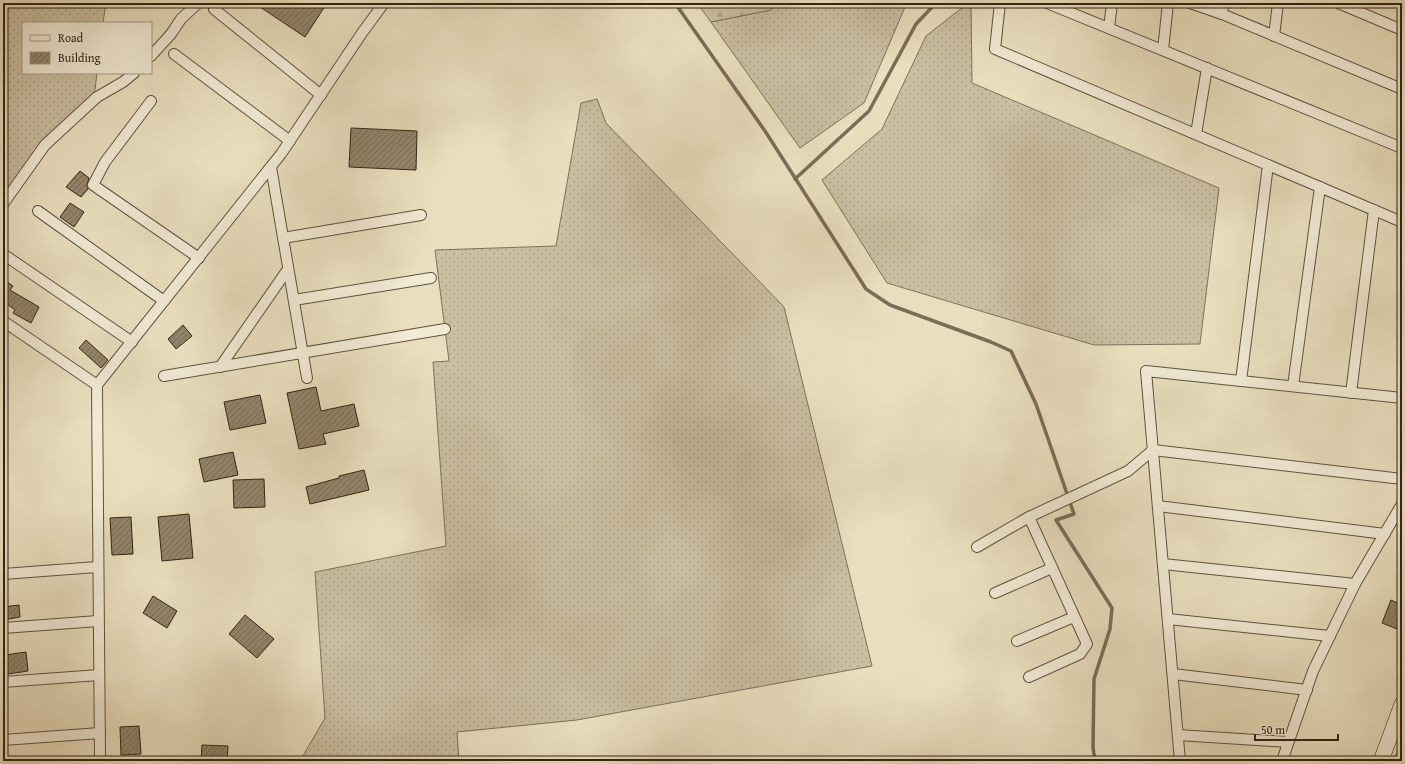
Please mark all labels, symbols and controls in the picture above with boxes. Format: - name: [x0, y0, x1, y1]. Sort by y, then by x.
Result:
- legend: [22, 22, 152, 74]
- text: Road: [58, 29, 84, 46]
- text: Building: [58, 49, 101, 66]
- scale bar: [1255, 716, 1338, 742]
- text: 50 m: [1261, 721, 1285, 738]

